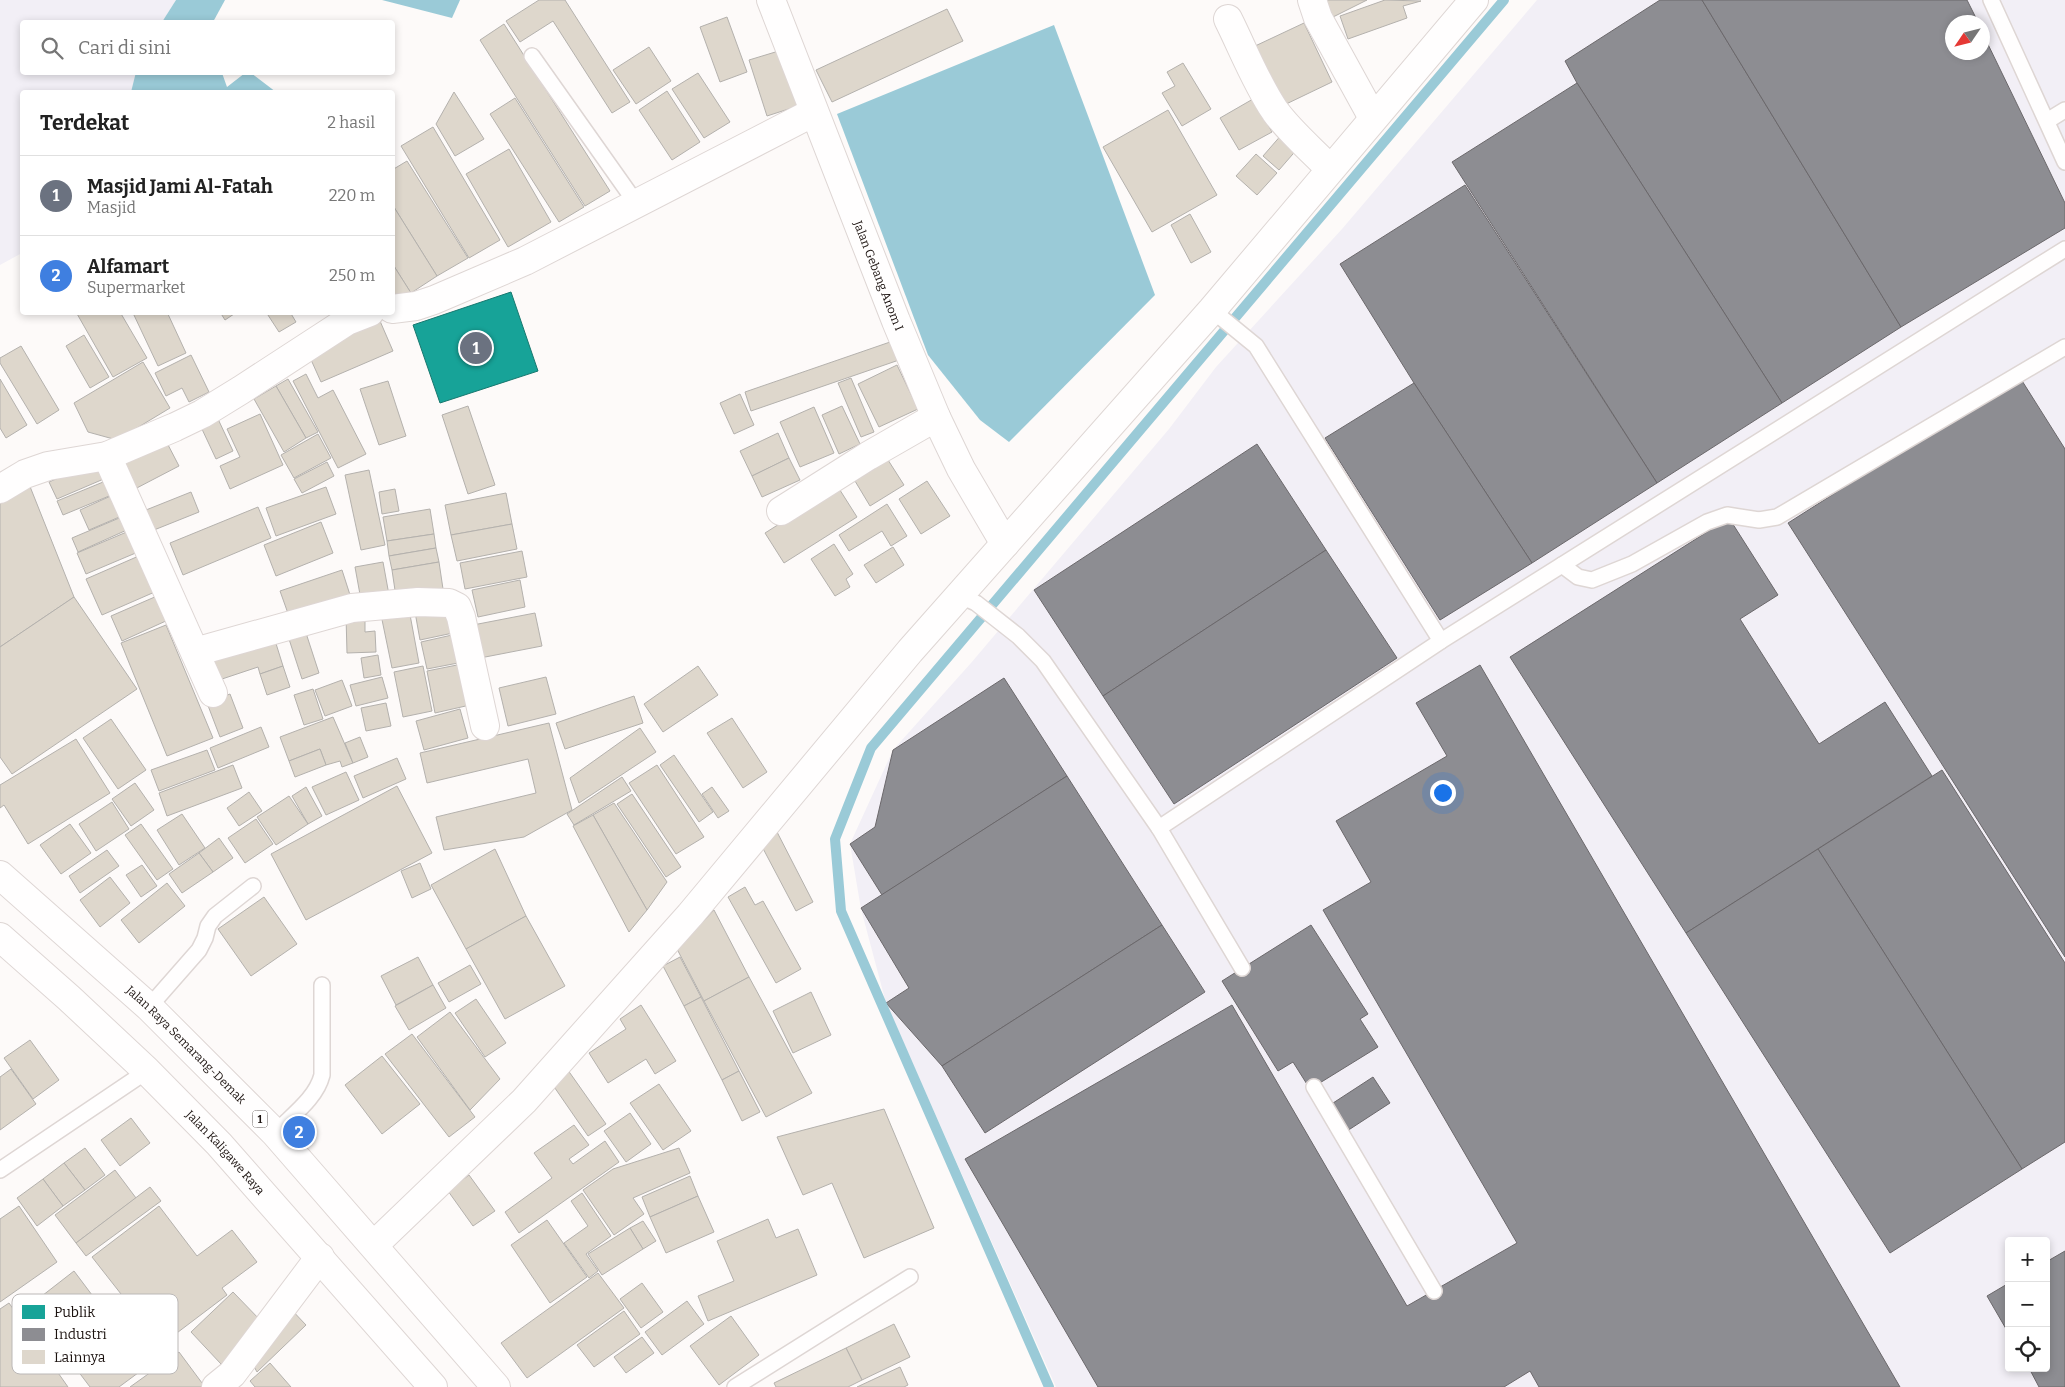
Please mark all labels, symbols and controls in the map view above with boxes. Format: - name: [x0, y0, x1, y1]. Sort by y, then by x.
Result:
- north arrow: [1945, 15, 1990, 60]
- search box: [20, 20, 395, 75]
- icon: search: [38, 34, 66, 62]
- text: Cari di sini: [78, 36, 171, 59]
- text: Terdekat: [40, 110, 129, 136]
- text: 2 hasil: [327, 113, 375, 132]
- text: Masjid Jami Al-Fatah: [87, 175, 273, 198]
- text: 1: [53, 186, 59, 205]
- text: 220 m: [329, 186, 375, 205]
- text: Masjid: [87, 198, 136, 217]
- street label: Jalan Gebang Anom I: [850, 218, 906, 333]
- text: Alfamart: [87, 255, 169, 278]
- text: 2: [51, 266, 61, 285]
- text: 250 m: [329, 266, 375, 285]
- text: Supermarket: [87, 278, 185, 297]
- pin: 1: [460, 329, 492, 367]
- your location: [1430, 780, 1456, 806]
- street label: Jalan Raya Semarang-Demak: [123, 982, 249, 1107]
- street label: Jalan Kaligawe Raya: [182, 1107, 268, 1198]
- road number: 1: [252, 1110, 268, 1128]
- pin: 2: [283, 1113, 315, 1151]
- map controls: [2005, 1237, 2050, 1372]
- button: +: [2005, 1237, 2050, 1282]
- button: −: [2005, 1282, 2050, 1327]
- legend: [12, 1294, 178, 1374]
- text: Publik: [54, 1304, 95, 1321]
- text: Industri: [54, 1326, 107, 1343]
- button: locate: [2005, 1327, 2050, 1372]
- text: Lainnya: [54, 1349, 106, 1366]

